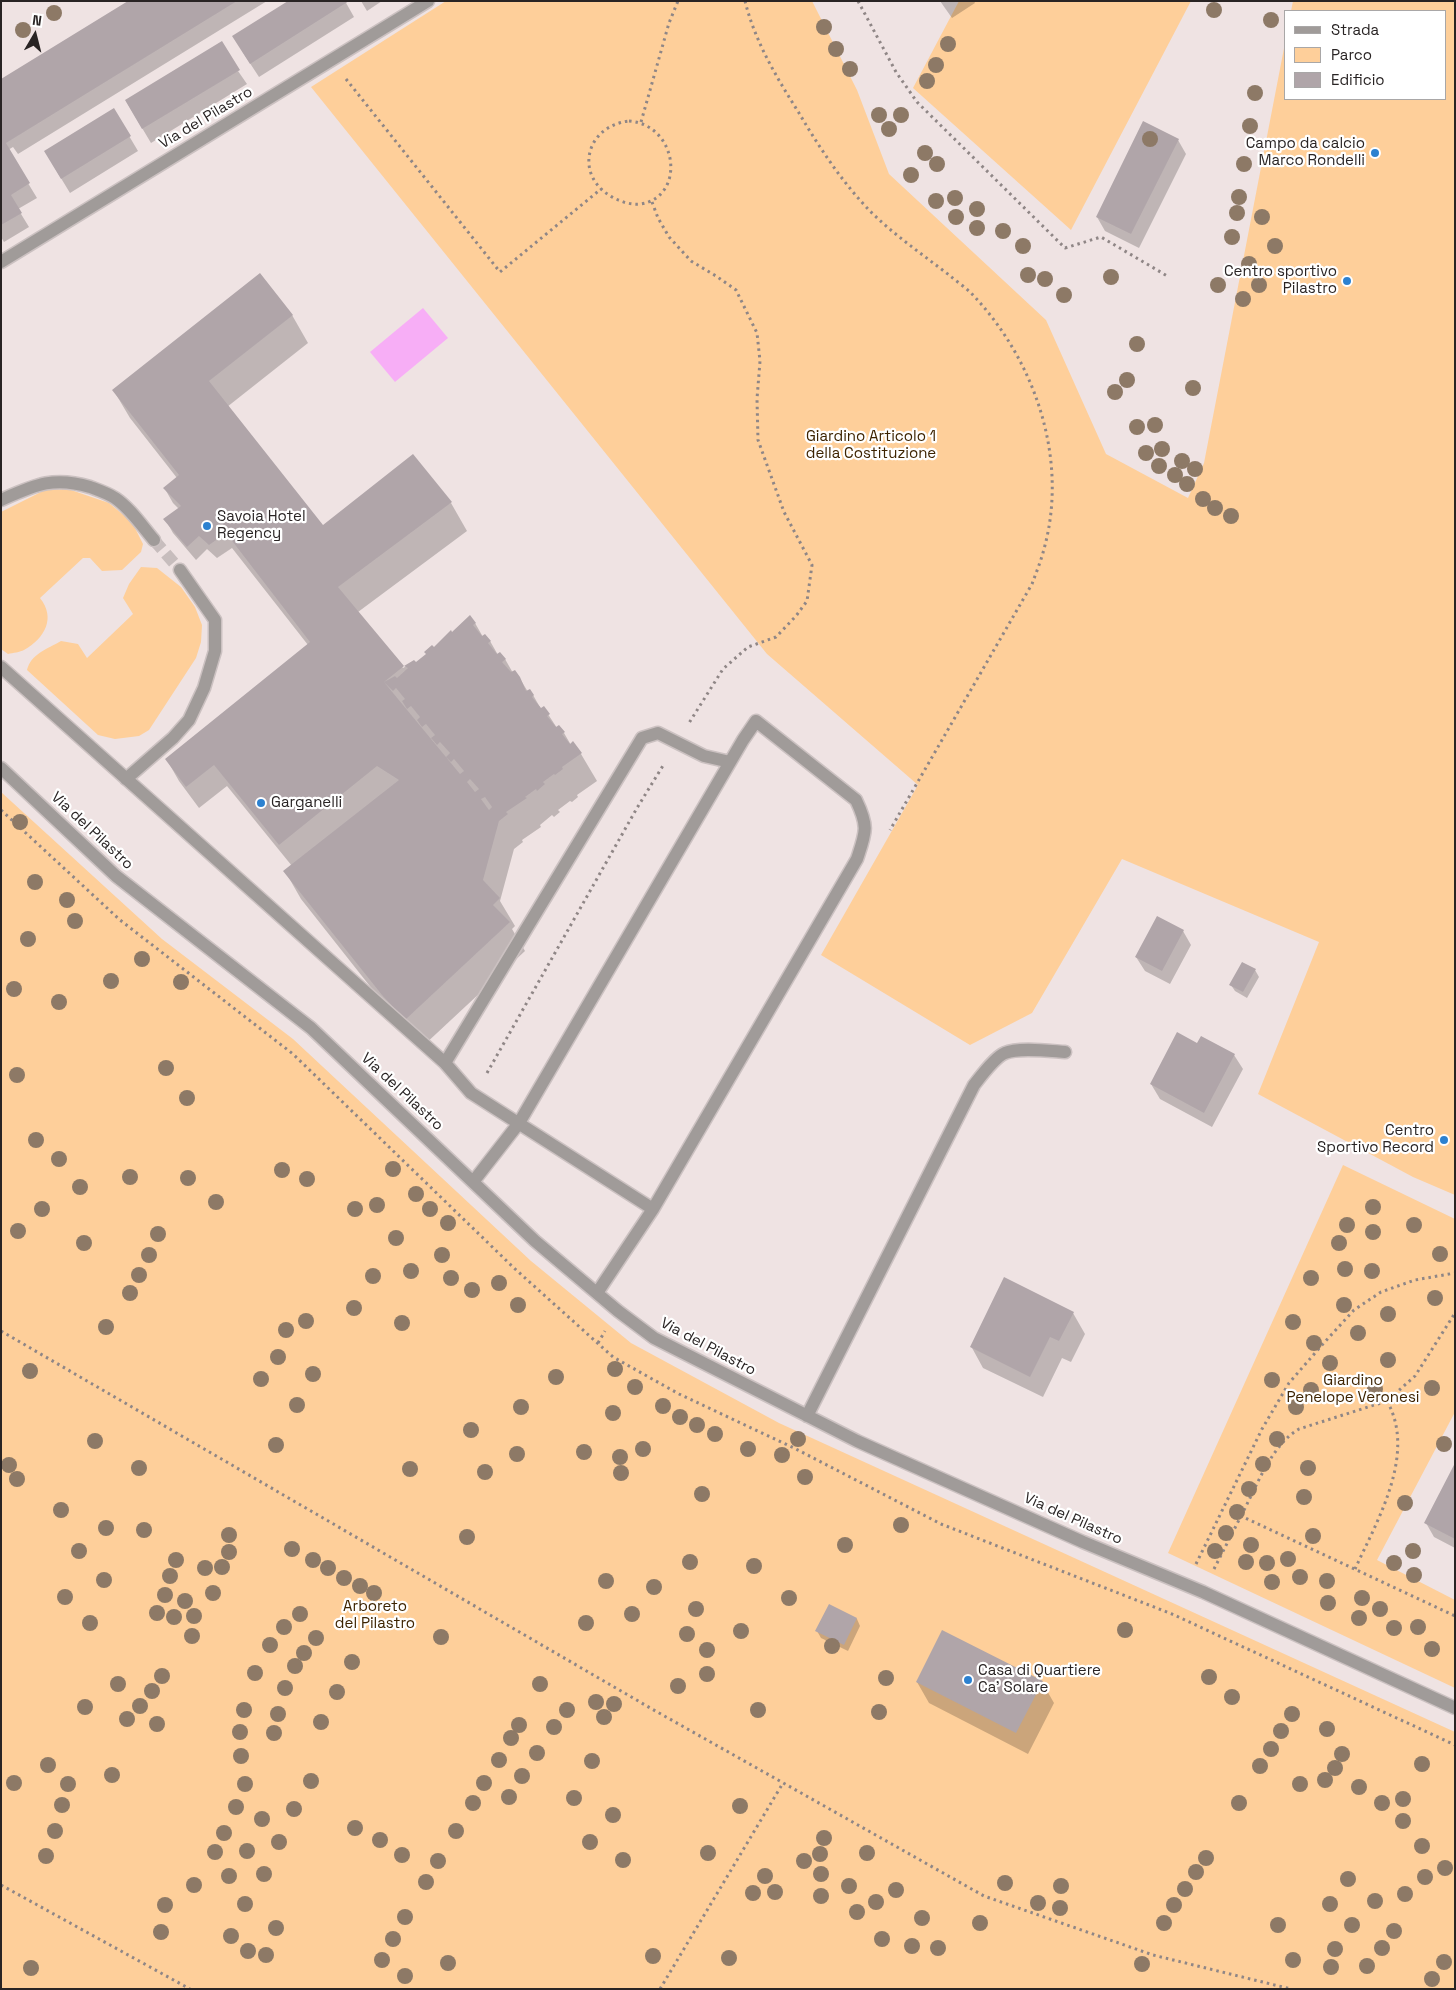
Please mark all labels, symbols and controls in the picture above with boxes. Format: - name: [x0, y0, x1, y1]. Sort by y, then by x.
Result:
- north arrow: [10, 10, 60, 60]
- legend: [1284, 10, 1446, 100]
- text: N: [31, 11, 43, 30]
- text: Strada: [1331, 20, 1379, 39]
- text: Parco: [1331, 45, 1372, 64]
- text: Edificio: [1331, 70, 1385, 89]
- street label: Via del Pilastro: [156, 83, 256, 153]
- place label: Campo da calcio Marco Rondelli: [1246, 135, 1365, 170]
- marker: Campo da calcio Marco Rondelli: [1369, 147, 1381, 159]
- place label: Centro sportivo Pilastro: [1224, 263, 1337, 298]
- marker: Centro sportivo Pilastro: [1341, 275, 1353, 287]
- park label: Giardino Articolo 1 della Costituzione: [806, 428, 936, 463]
- place label: Savoia Hotel Regency: [217, 508, 306, 543]
- marker: Savoia Hotel Regency: [201, 520, 213, 532]
- street label: Via del Pilastro: [47, 788, 137, 874]
- place label: Garganelli: [271, 794, 342, 812]
- marker: Garganelli: [255, 797, 267, 809]
- street label: Via del Pilastro: [357, 1049, 447, 1135]
- place label: Centro Sportivo Record: [1317, 1122, 1434, 1157]
- marker: Centro Sportivo Record: [1438, 1134, 1450, 1146]
- street label: Via del Pilastro: [657, 1314, 759, 1380]
- park label: Giardino Penelope Veronesi: [1287, 1372, 1419, 1407]
- street label: Via del Pilastro: [1021, 1489, 1125, 1549]
- park label: Arboreto del Pilastro: [335, 1598, 415, 1633]
- place label: Casa di Quartiere Ca' Solare: [978, 1662, 1101, 1697]
- marker: Casa di Quartiere Ca' Solare: [962, 1674, 974, 1686]

